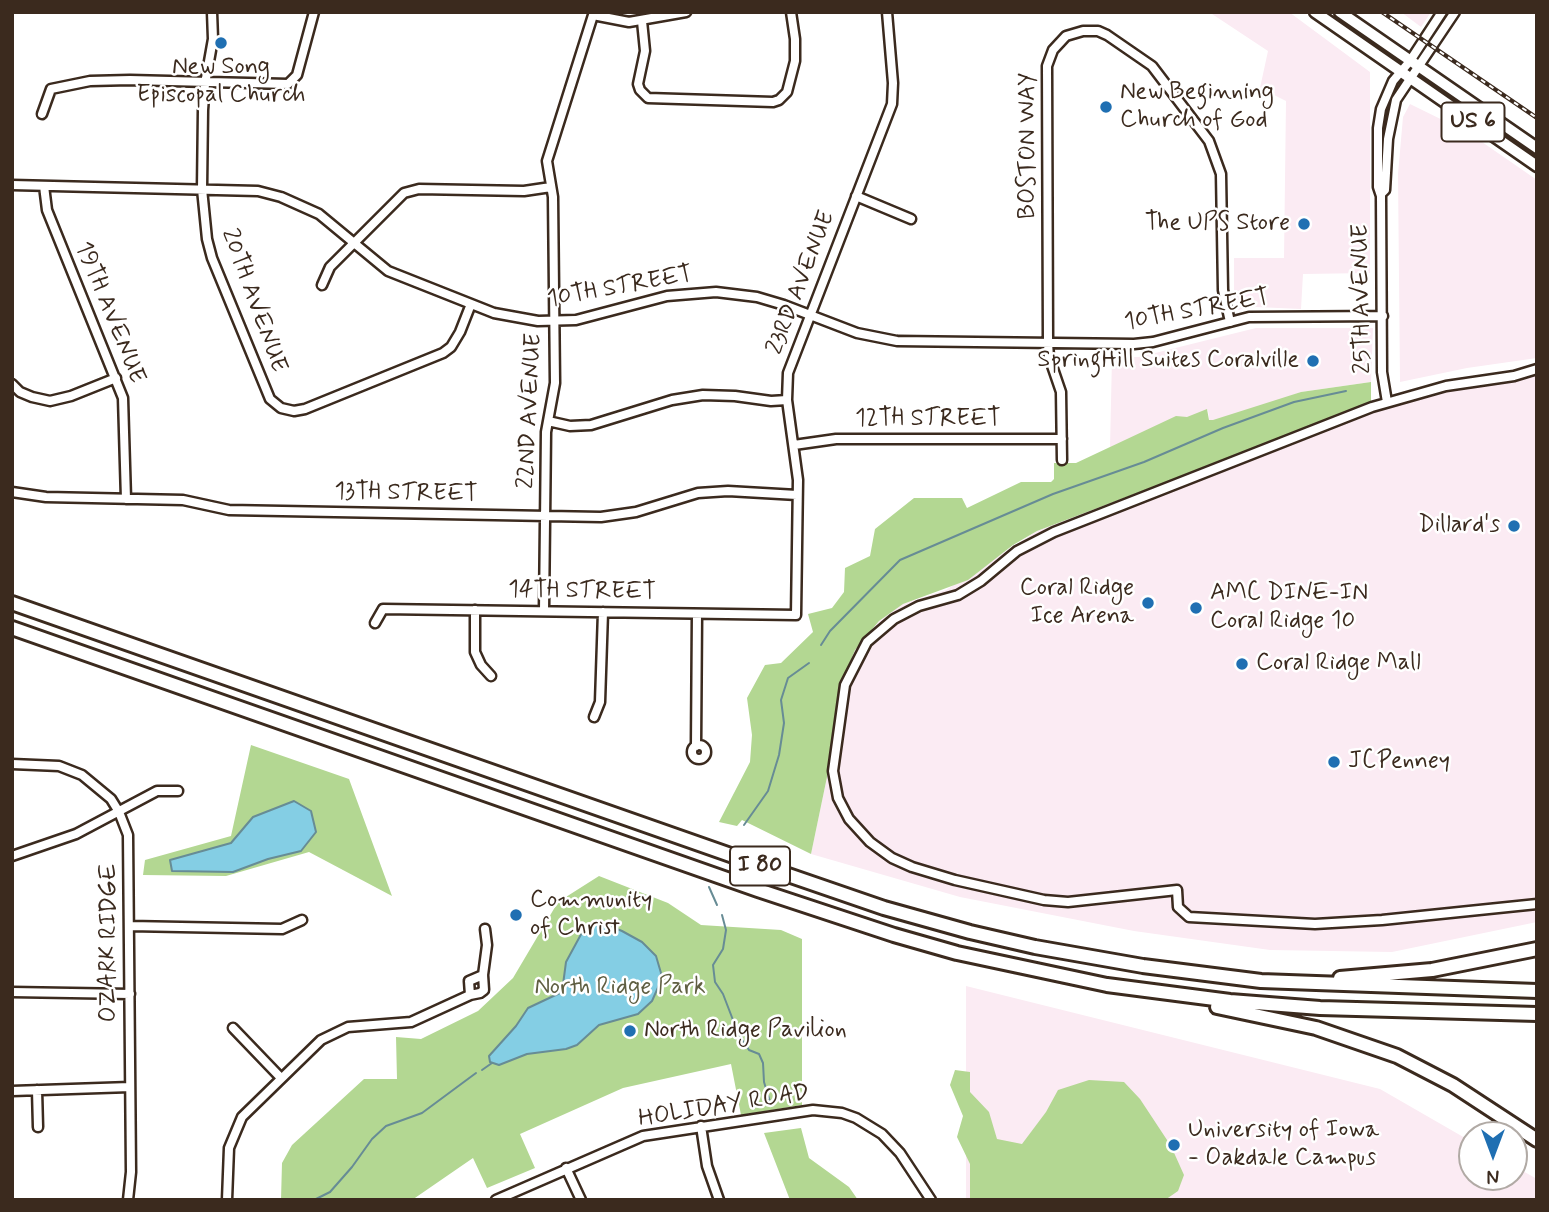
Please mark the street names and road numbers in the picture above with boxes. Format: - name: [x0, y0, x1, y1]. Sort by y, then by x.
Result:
- street label: BOSTON WAY: [1015, 73, 1043, 219]
- road number: US 6: [1442, 102, 1504, 141]
- street label: 23RD AVENUE: [761, 207, 843, 359]
- street label: 25TH AVENUE: [1347, 224, 1379, 374]
- street label: 20TH AVENUE: [214, 225, 292, 377]
- street label: 19TH AVENUE: [67, 238, 151, 388]
- street label: 10TH STREET: [545, 261, 695, 315]
- street label: 10TH STREET: [1122, 284, 1272, 338]
- street label: 22ND AVENUE: [513, 332, 549, 490]
- street label: 12TH STREET: [855, 406, 1001, 434]
- street label: 13TH STREET: [334, 478, 478, 510]
- street label: 14TH STREET: [508, 576, 656, 608]
- road number: I 80: [730, 846, 790, 886]
- street label: OZARK RIDGE: [96, 863, 124, 1023]
- street label: HOLIDAY ROAD: [636, 1079, 812, 1135]

